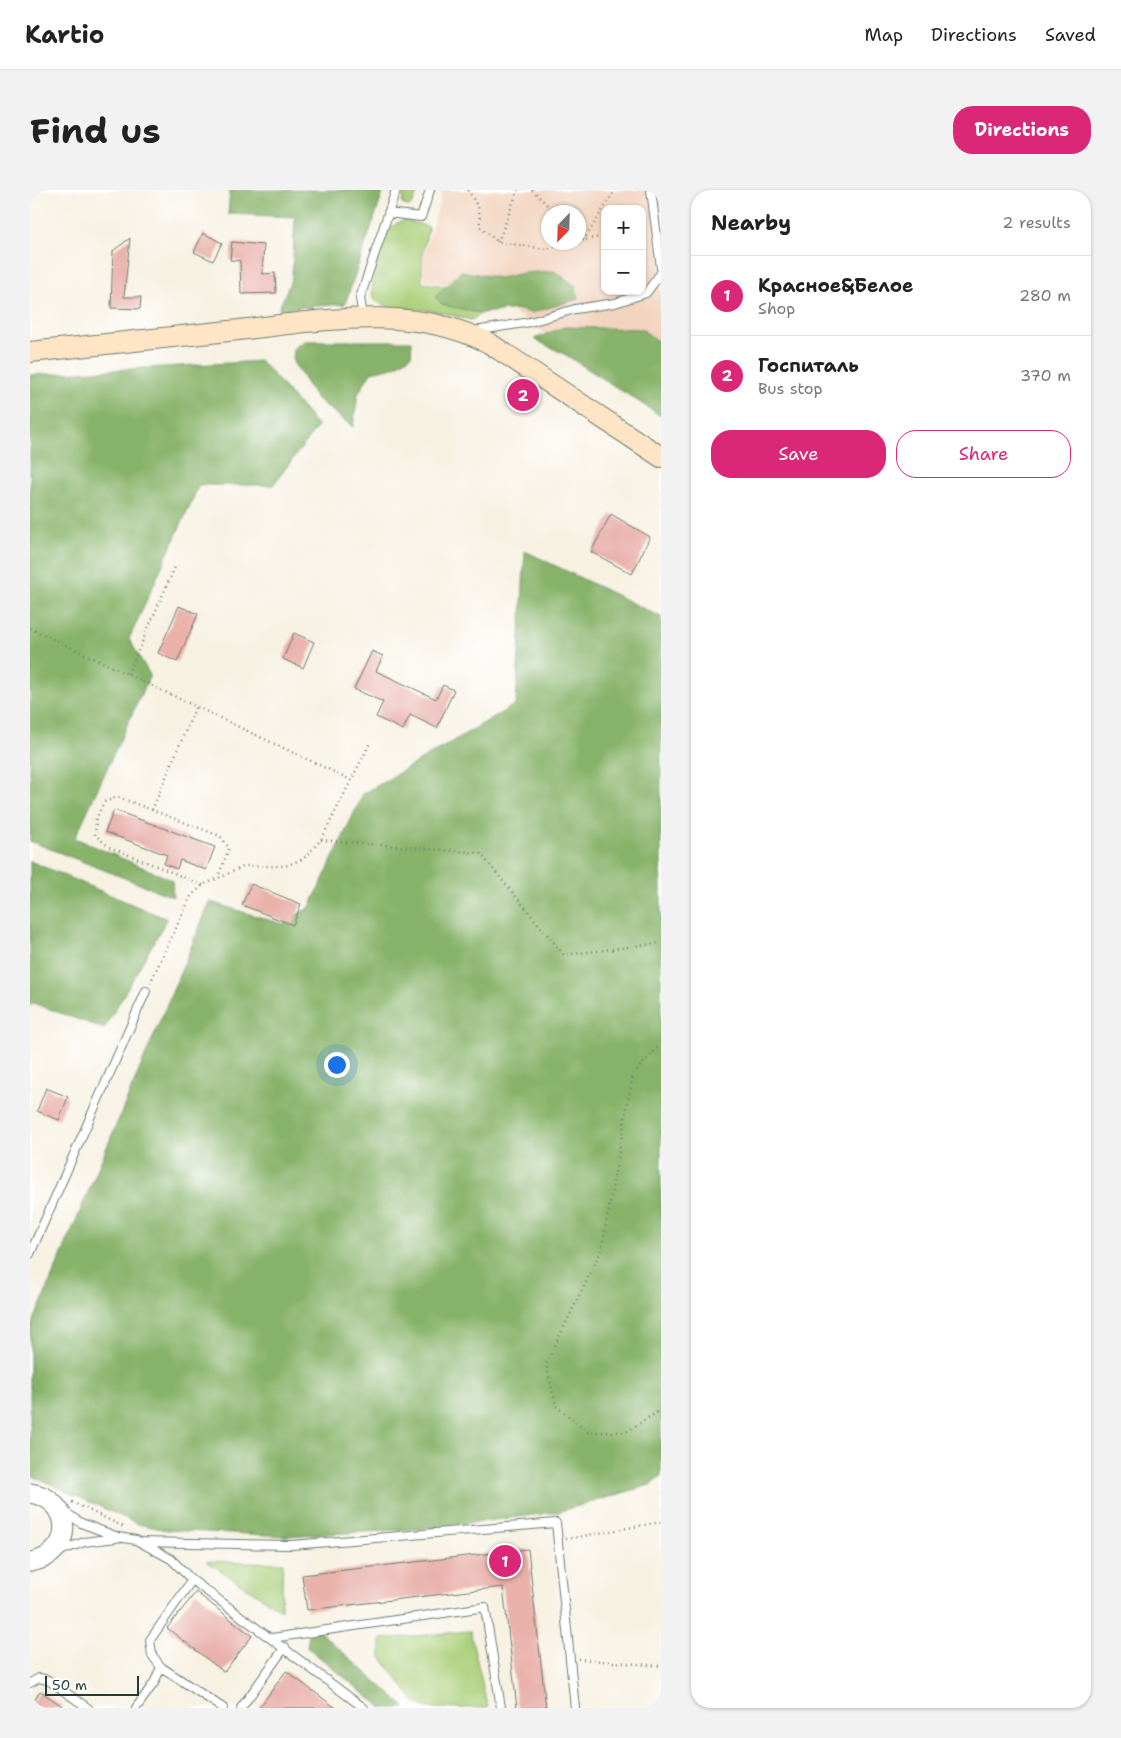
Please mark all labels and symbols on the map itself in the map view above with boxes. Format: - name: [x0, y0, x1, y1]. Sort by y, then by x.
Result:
- north arrow: [541, 205, 586, 250]
- pin: 2: [507, 376, 539, 414]
- your location: [324, 1052, 350, 1078]
- pin: 1: [489, 1542, 521, 1580]
- scale bar: [45, 1673, 139, 1696]

